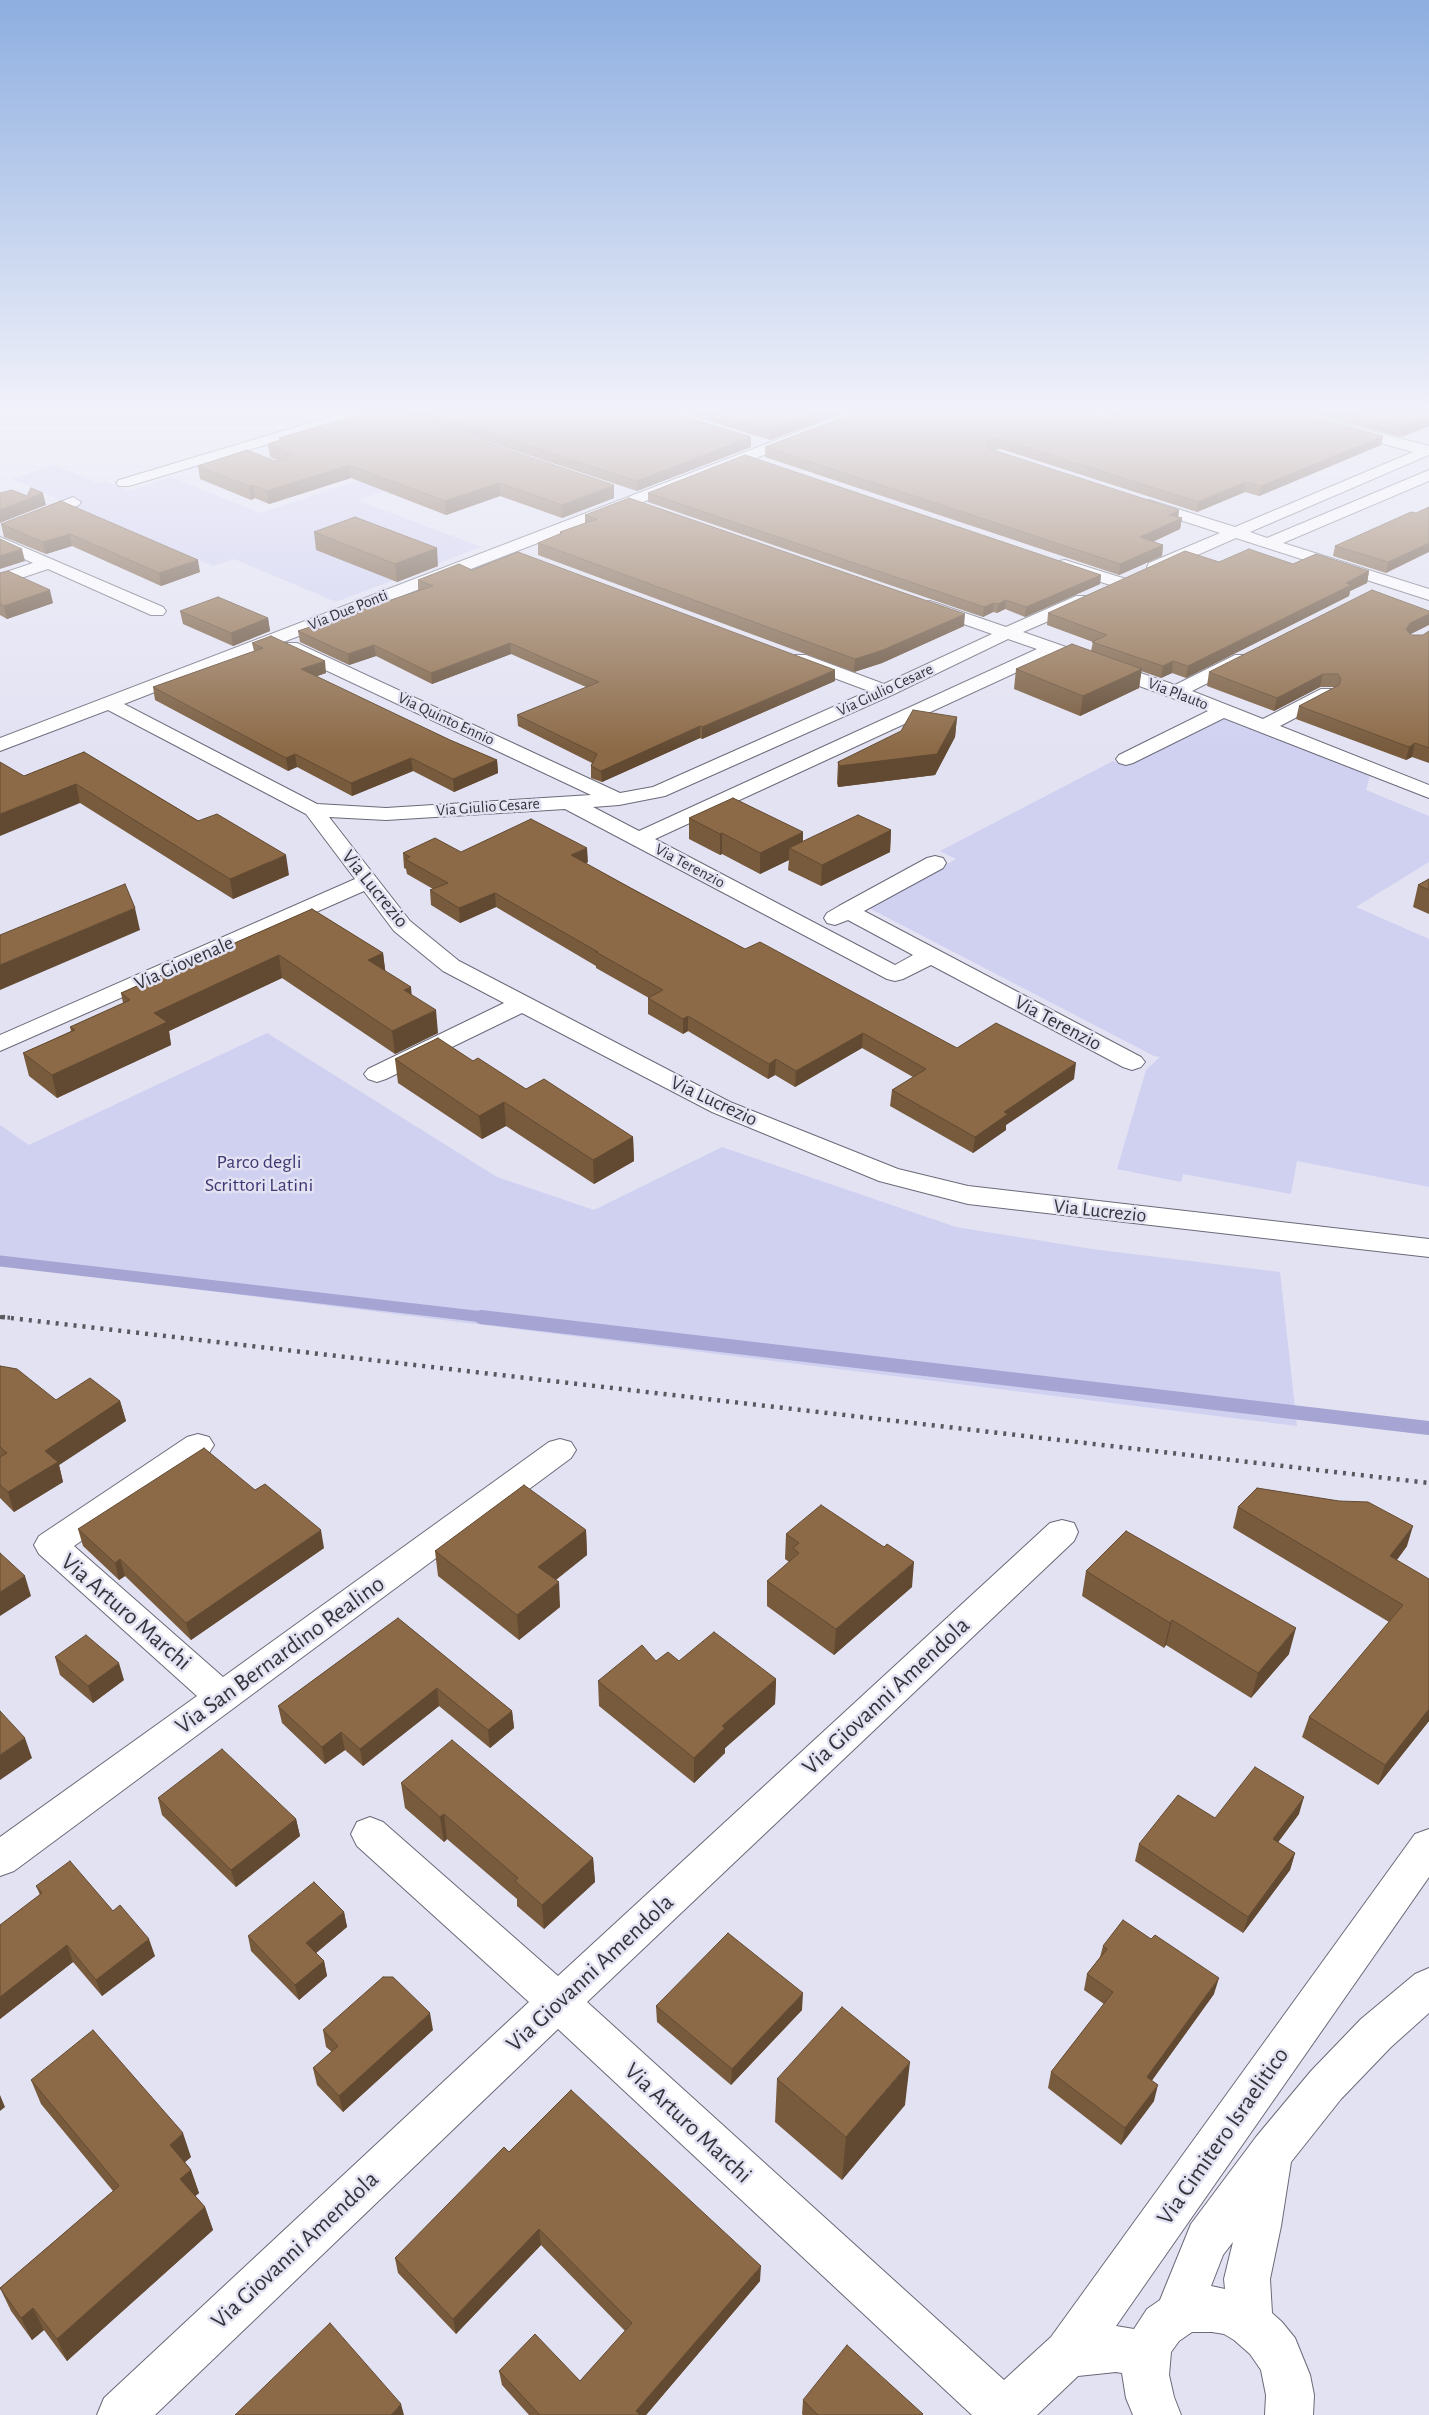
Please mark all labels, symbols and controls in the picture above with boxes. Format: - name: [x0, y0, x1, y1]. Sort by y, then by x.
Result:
- street label: Via Due Ponti: [305, 585, 391, 635]
- street label: Via Giulio Cesare: [834, 659, 936, 721]
- street label: Via Plauto: [1145, 674, 1211, 714]
- street label: Via Quinto Ennio: [395, 688, 497, 750]
- street label: Via Giulio Cesare: [435, 794, 541, 820]
- street label: Via Terenzio: [652, 840, 728, 892]
- street label: Via Lucrezio: [336, 845, 414, 933]
- street label: Via Giovenale: [131, 930, 237, 996]
- street label: Via Terenzio: [1010, 990, 1106, 1056]
- street label: Via Lucrezio: [667, 1070, 761, 1132]
- park label: Parco degli Scrittori Latini: [205, 1150, 313, 1197]
- street label: Via Lucrezio: [1052, 1194, 1148, 1228]
- street label: Via Arturo Marchi: [55, 1547, 197, 1677]
- street label: Via San Bernardino Realino: [170, 1569, 390, 1741]
- street label: Via Giovanni Amendola: [796, 1611, 976, 1781]
- street label: Via Giovanni Amendola: [500, 1888, 680, 2058]
- street label: Via Cimitero Israelitico: [1151, 2042, 1295, 2230]
- street label: Via Arturo Marchi: [618, 2057, 758, 2189]
- street label: Via Giovanni Amendola: [205, 2165, 385, 2335]

